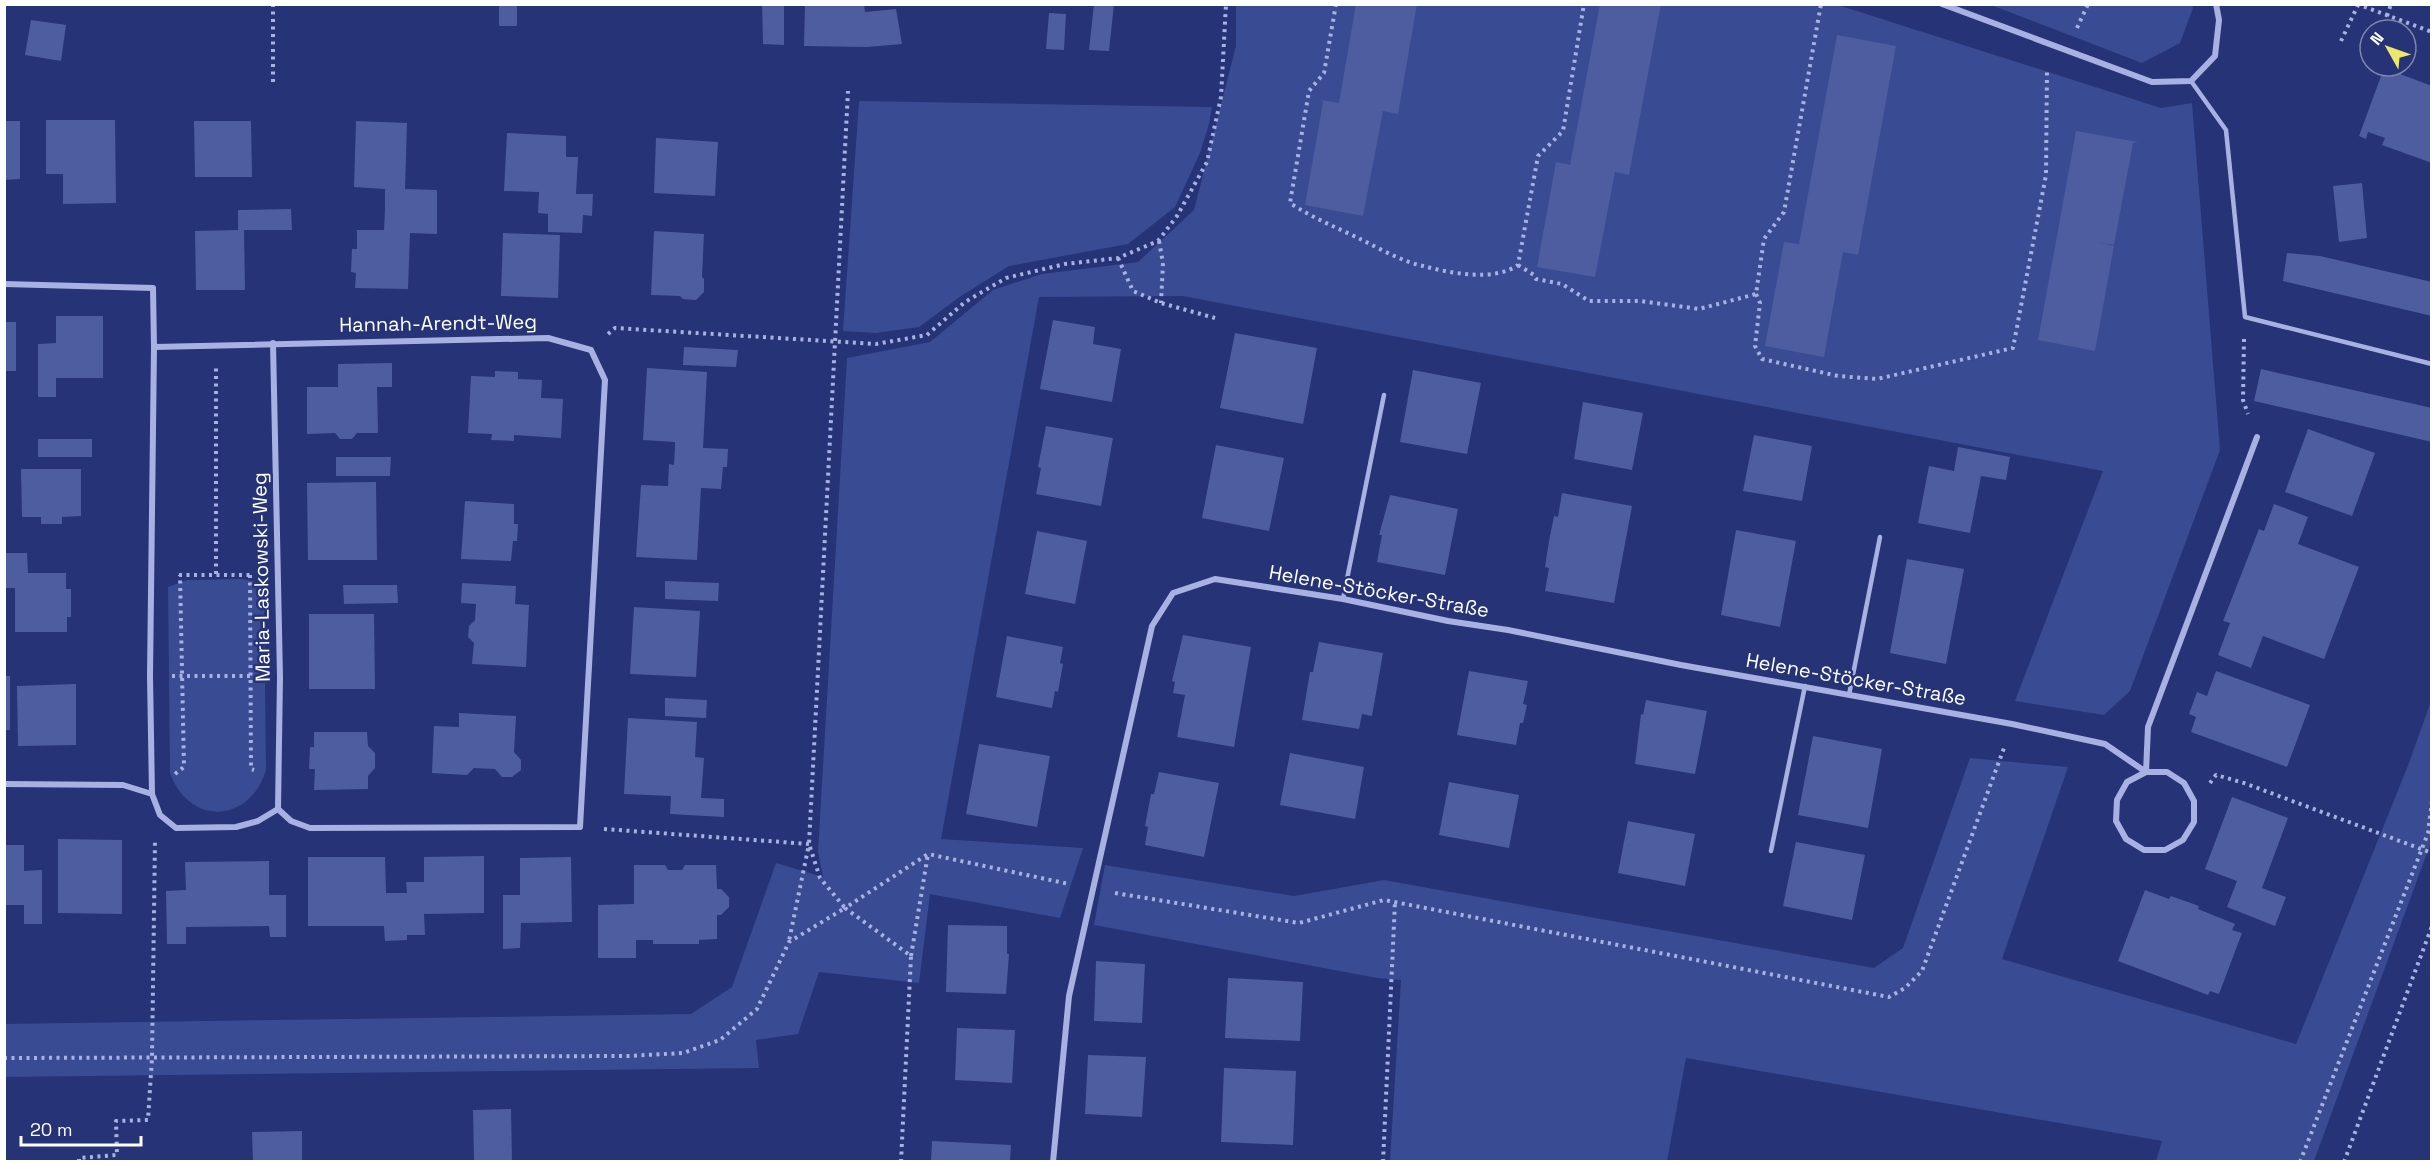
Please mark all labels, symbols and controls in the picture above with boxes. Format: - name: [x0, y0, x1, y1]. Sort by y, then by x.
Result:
- north arrow: [2358, 18, 2418, 78]
- text: N: [2365, 28, 2388, 50]
- street label: Hannah-Arendt-Weg: [339, 308, 537, 338]
- street label: Maria-Laskowski-Weg: [246, 472, 276, 682]
- street label: Helene-Stöcker-Straße: [1267, 559, 1491, 623]
- street label: Helene-Stöcker-Straße: [1744, 647, 1968, 711]
- scale bar: [21, 1109, 141, 1147]
- text: 20 m: [30, 1118, 73, 1141]

